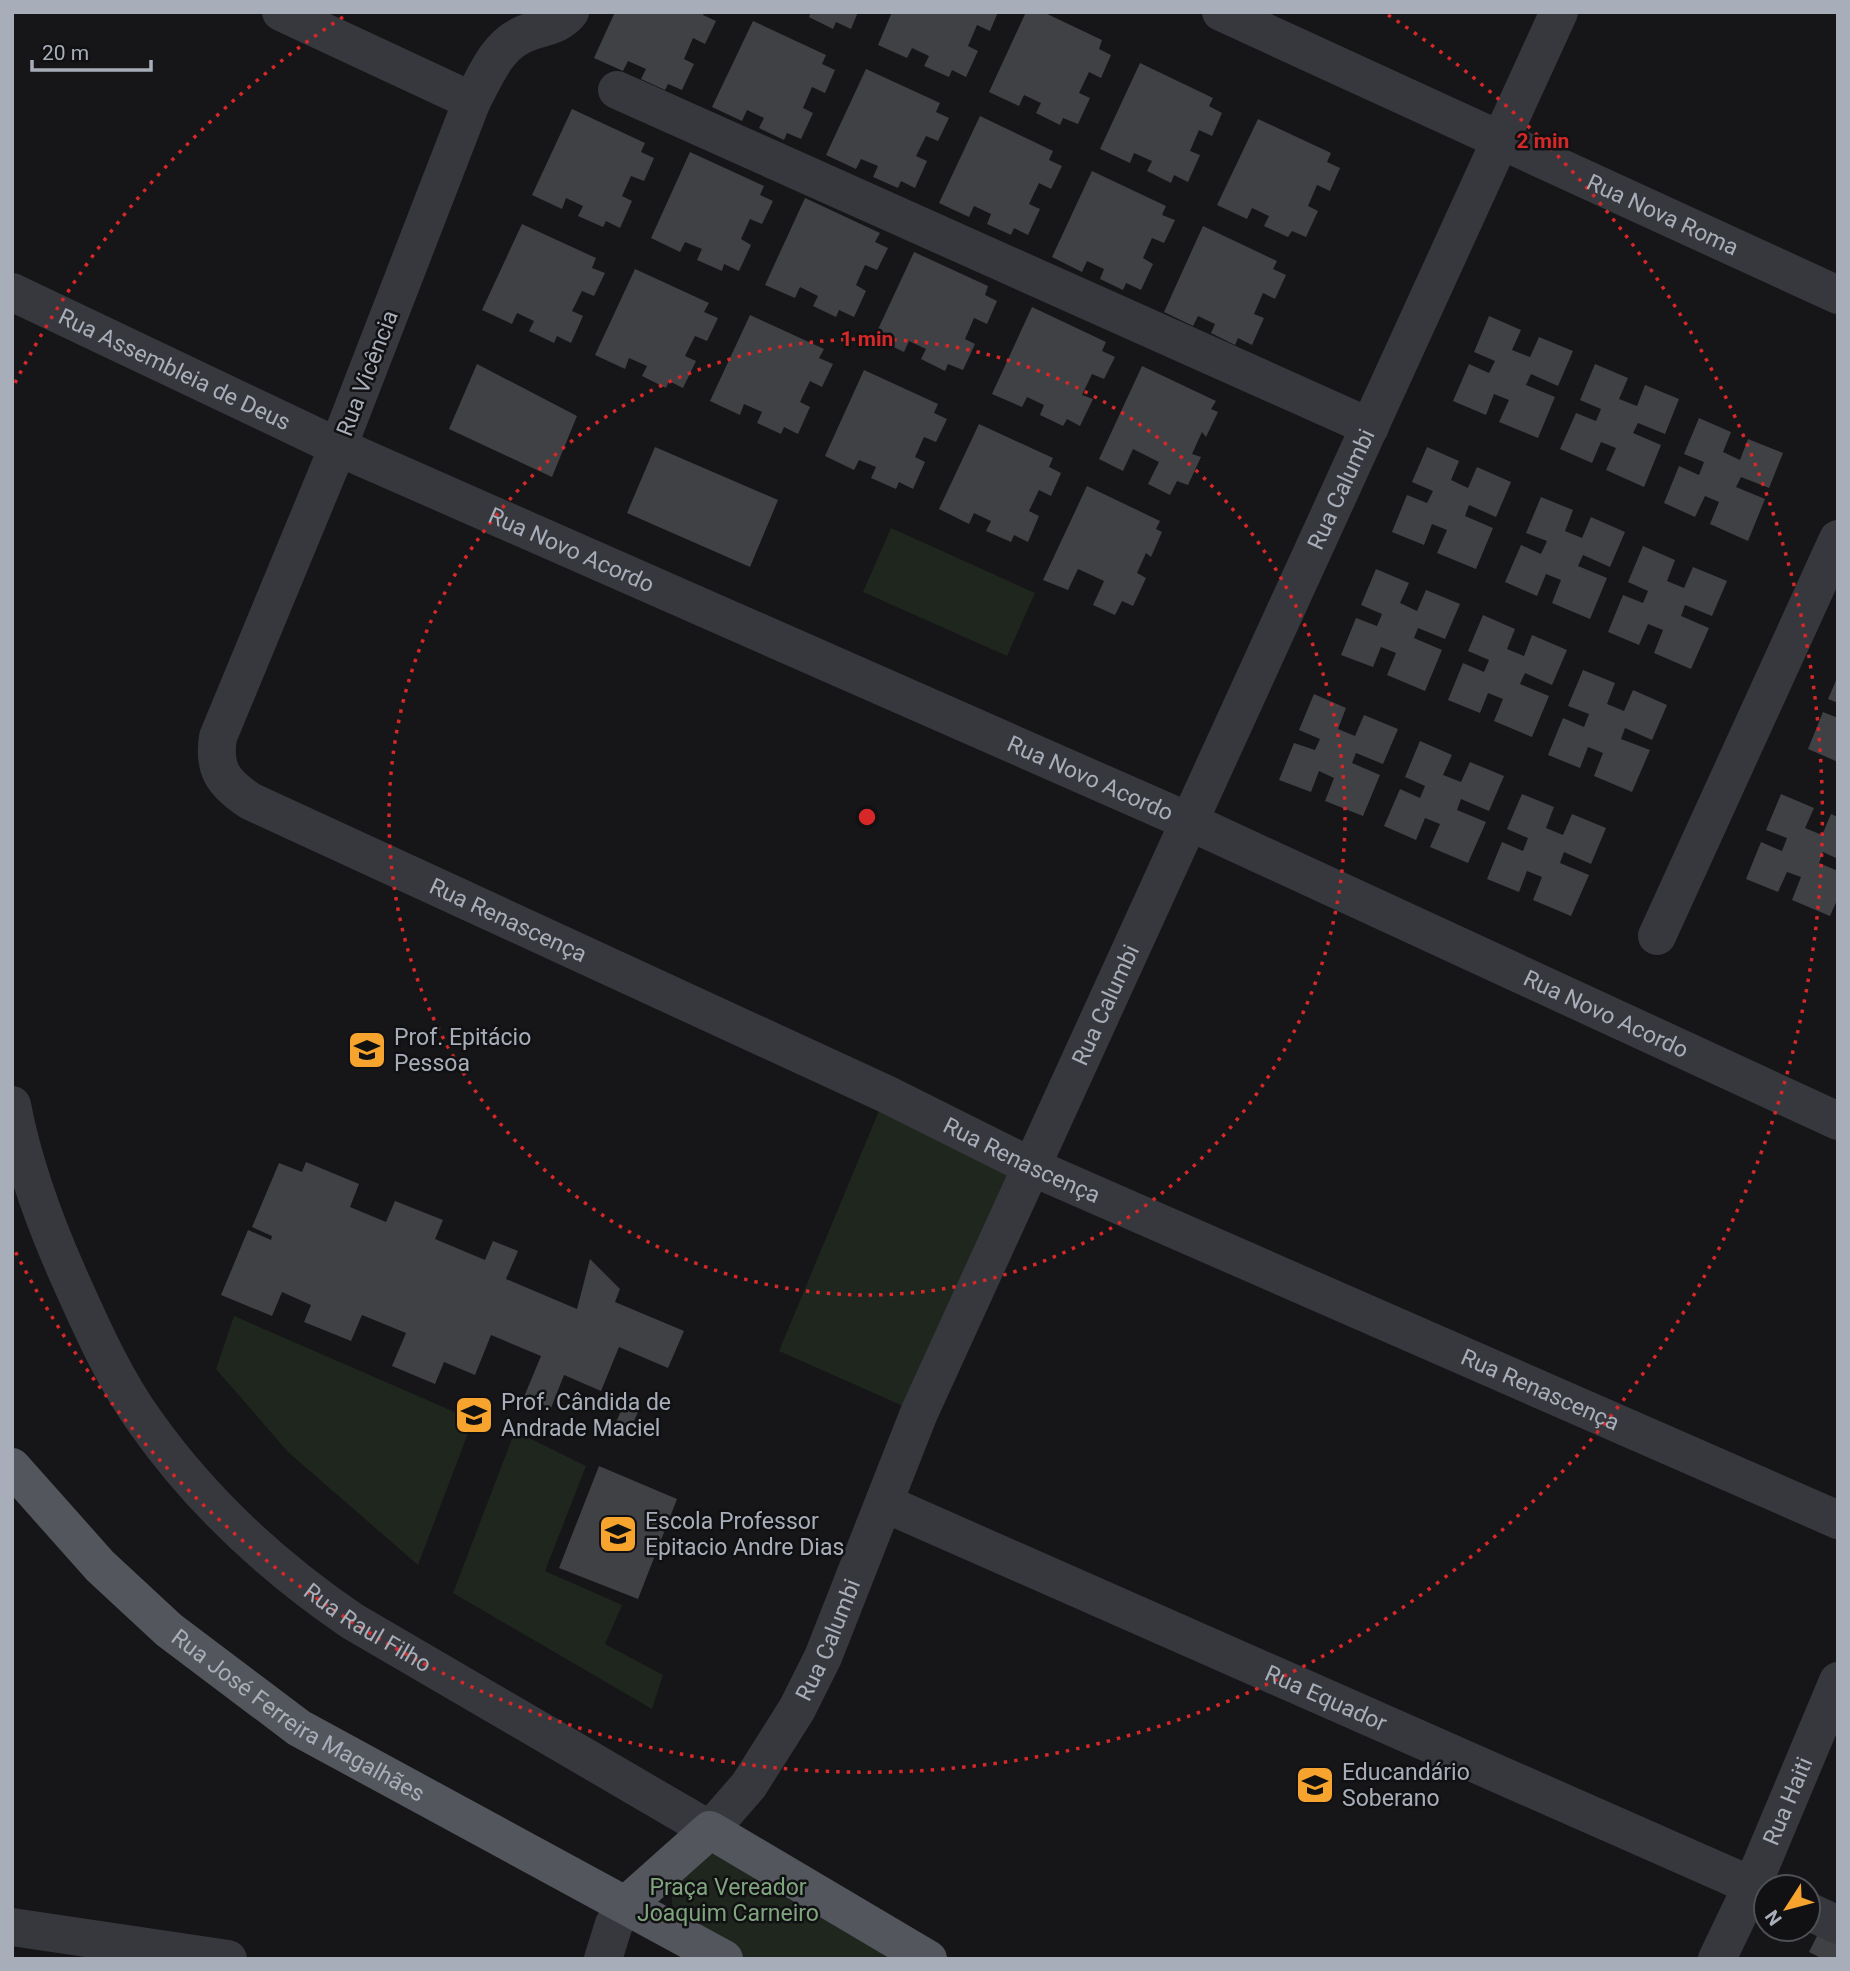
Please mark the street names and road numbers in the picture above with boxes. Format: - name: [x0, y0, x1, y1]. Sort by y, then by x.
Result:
- street label: Rua Nova Roma: [1583, 169, 1743, 261]
- street label: Rua Assembleia de Deus: [54, 303, 295, 436]
- street label: Rua Vicência: [331, 307, 404, 440]
- street label: Rua Calumbi: [1302, 425, 1381, 554]
- street label: Rua Novo Acordo: [484, 502, 658, 598]
- street label: Rua Novo Acordo: [1003, 730, 1177, 827]
- street label: Rua Renascença: [425, 873, 591, 968]
- street label: Rua Calumbi: [1067, 941, 1145, 1070]
- street label: Rua Novo Acordo: [1519, 965, 1692, 1064]
- street label: Rua Renascença: [939, 1112, 1104, 1209]
- street label: Rua Renascença: [1457, 1344, 1623, 1437]
- street label: Rua Calumbi: [790, 1575, 866, 1705]
- street label: Rua Raul Filho: [298, 1578, 436, 1678]
- street label: Rua José Ferreira Magalhães: [166, 1624, 429, 1808]
- street label: Rua Equador: [1261, 1660, 1391, 1737]
- street label: Rua Haiti: [1758, 1753, 1818, 1849]

